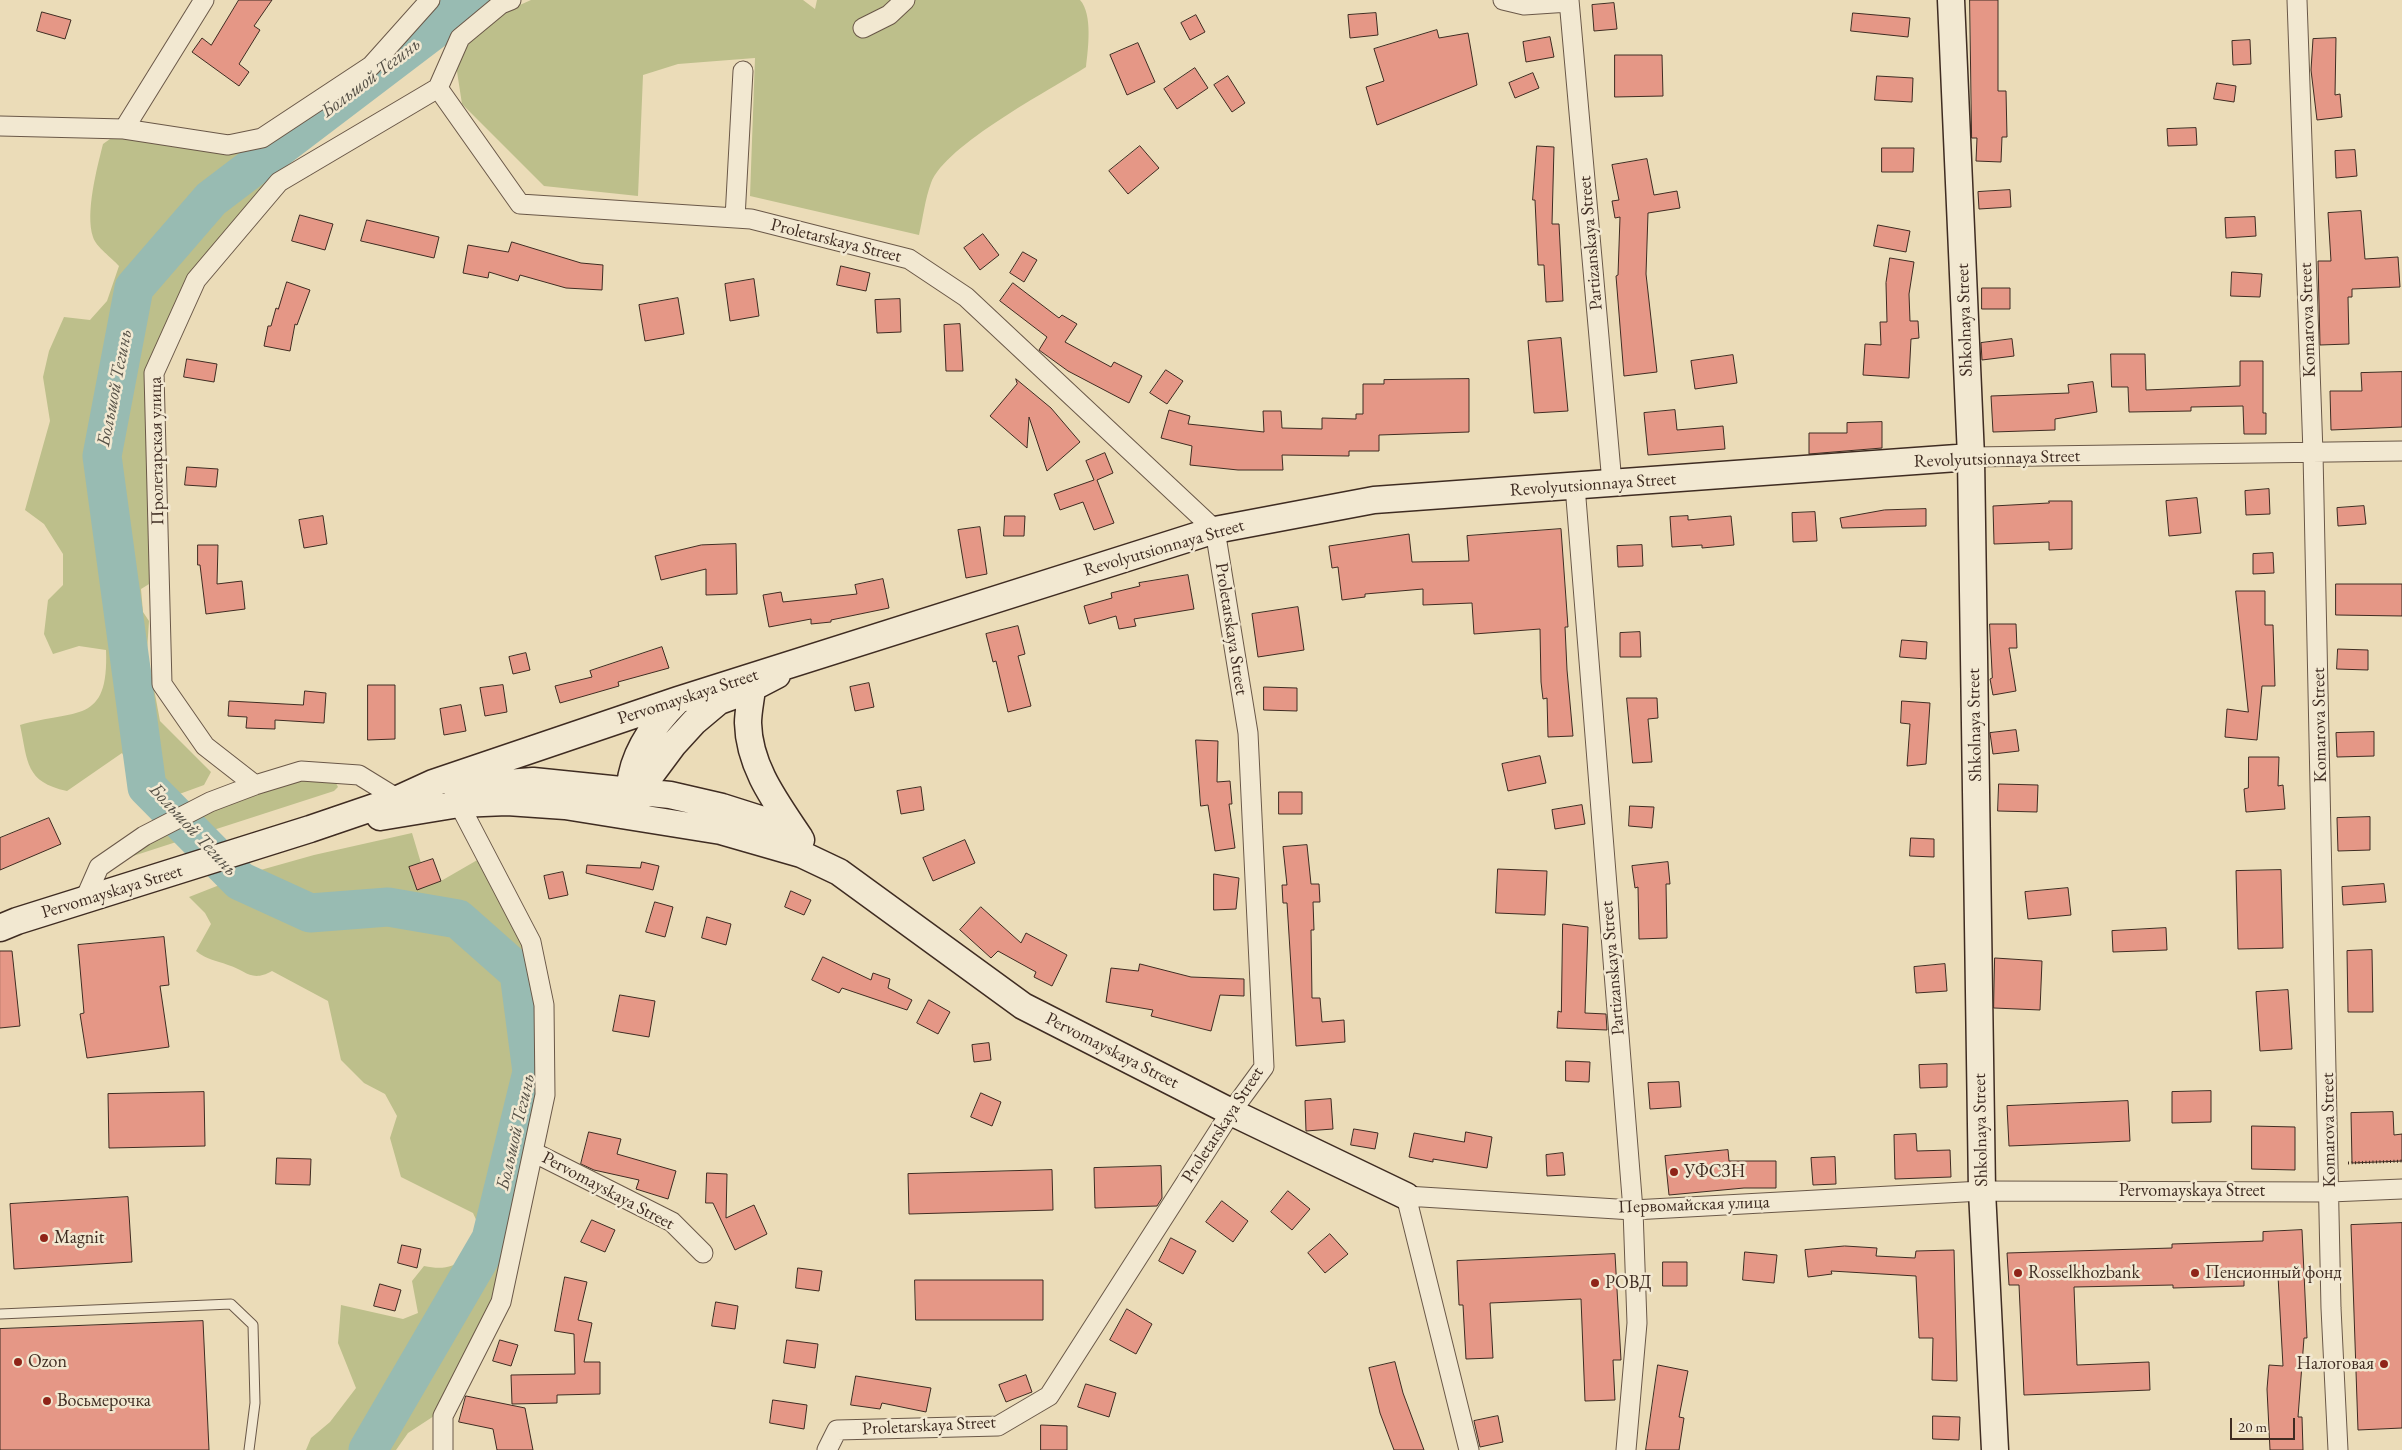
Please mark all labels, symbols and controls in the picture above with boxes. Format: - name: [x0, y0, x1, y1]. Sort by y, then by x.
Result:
- water label: Большой Тегинь: [317, 33, 425, 123]
- street label: Partizanskaya Street: [1574, 175, 1608, 311]
- street label: Proletarskaya Street: [768, 214, 904, 268]
- street label: Komarova Street: [2295, 262, 2321, 378]
- street label: Shkolnaya Street: [1952, 263, 1978, 377]
- water label: Большой Тегинь: [92, 328, 138, 448]
- street label: Пролетарская улица: [145, 377, 169, 525]
- street label: Revolyutsionnaya Street: [1913, 445, 2081, 473]
- street label: Revolyutsionnaya Street: [1509, 468, 1677, 502]
- street label: Revolyutsionnaya Street: [1081, 515, 1247, 581]
- street label: Proletarskaya Street: [1210, 561, 1252, 697]
- street label: Pervomayskaya Street: [615, 664, 761, 730]
- street label: Komarova Street: [2308, 667, 2332, 783]
- street label: Shkolnaya Street: [1963, 668, 1987, 782]
- water label: Большой Тегинь: [144, 779, 242, 881]
- street label: Pervomayskaya Street: [39, 860, 185, 924]
- street label: Partizanskaya Street: [1596, 900, 1630, 1036]
- street label: Pervomayskaya Street: [1042, 1008, 1182, 1094]
- street label: Proletarskaya Street: [1177, 1063, 1269, 1187]
- water label: Большой Тегинь: [492, 1072, 540, 1192]
- street label: Komarova Street: [2317, 1072, 2341, 1188]
- street label: Shkolnaya Street: [1969, 1073, 1993, 1187]
- street label: Pervomayskaya Street: [538, 1147, 678, 1235]
- place label: УФСЗН: [1684, 1161, 1745, 1183]
- marker: УФСЗН: [1668, 1166, 1680, 1178]
- street label: Pervomayskaya Street: [2119, 1180, 2265, 1202]
- street label: Первомайская улица: [1618, 1192, 1770, 1218]
- place label: Magnit: [54, 1227, 104, 1249]
- marker: Magnit: [38, 1232, 50, 1244]
- place label: Rosselkhozbank: [2028, 1262, 2140, 1284]
- place label: Пенсионный фонд: [2205, 1262, 2342, 1284]
- marker: Rosselkhozbank: [2012, 1267, 2024, 1279]
- marker: Пенсионный фонд: [2189, 1267, 2201, 1279]
- place label: РОВД: [1605, 1272, 1652, 1294]
- marker: РОВД: [1589, 1277, 1601, 1289]
- place label: Ozon: [28, 1351, 67, 1373]
- place label: Налоговая: [2297, 1353, 2374, 1375]
- marker: Ozon: [12, 1356, 24, 1368]
- marker: Налоговая: [2378, 1358, 2390, 1370]
- place label: Восьмерочка: [57, 1390, 151, 1412]
- marker: Восьмерочка: [41, 1395, 53, 1407]
- scale bar: [2232, 1408, 2297, 1440]
- street label: Proletarskaya Street: [862, 1412, 996, 1440]
- text: 20 m: [2238, 1417, 2267, 1436]

